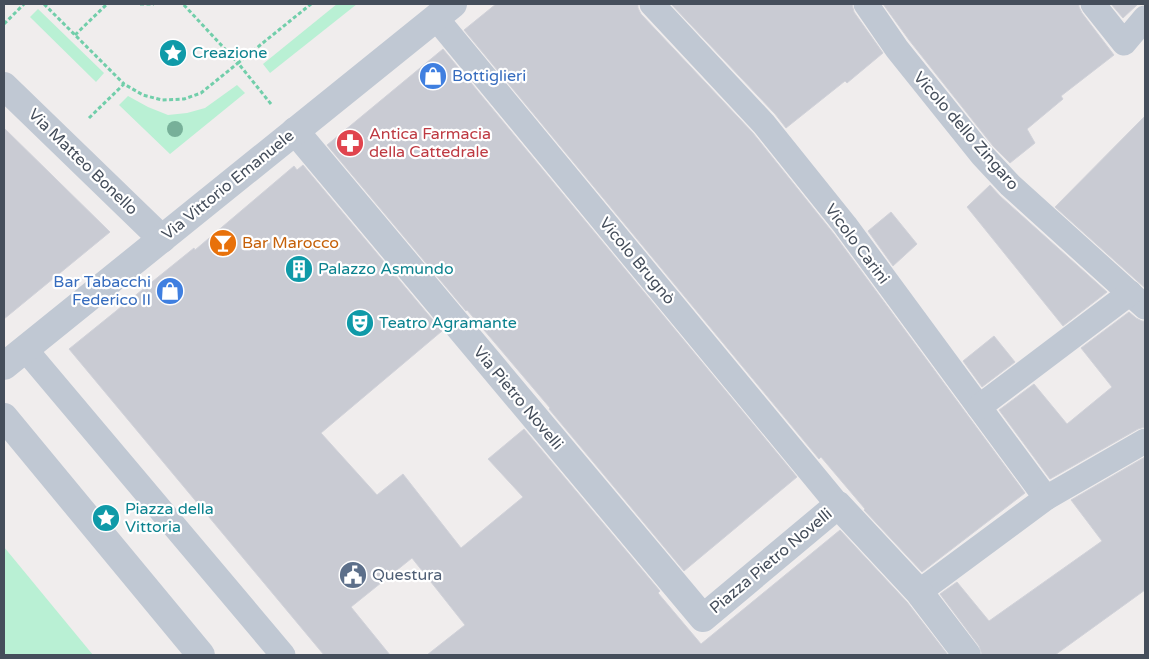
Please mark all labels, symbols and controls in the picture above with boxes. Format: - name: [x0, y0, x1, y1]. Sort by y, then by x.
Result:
- place icon: Creazione: [158, 38, 188, 68]
- place label: Creazione: [192, 43, 267, 63]
- shop icon: Bottiglieri: [418, 61, 448, 91]
- place label: Bottiglieri: [452, 66, 526, 86]
- street label: Vicolo dello Zingaro: [909, 68, 1023, 194]
- street label: Via Matteo Bonello: [24, 105, 142, 219]
- place label: Antica Farmacia della Cattedrale: [369, 124, 491, 162]
- street label: Via Vittorio Emanuele: [158, 126, 298, 244]
- pharmacy icon: Antica Farmacia della Cattedrale: [335, 128, 365, 158]
- street label: Vicolo Carini: [820, 200, 894, 288]
- street label: Vicolo Brugnò: [595, 213, 679, 309]
- bar icon: Bar Marocco: [208, 228, 238, 258]
- place label: Bar Marocco: [242, 233, 339, 253]
- building icon: Palazzo Asmundo: [284, 254, 314, 284]
- place label: Palazzo Asmundo: [318, 259, 454, 279]
- place label: Bar Tabacchi Federico II: [53, 272, 151, 310]
- shop icon: Bar Tabacchi Federico II: [155, 276, 185, 306]
- theatre icon: Teatro Agramante: [345, 308, 375, 338]
- place label: Teatro Agramante: [379, 313, 517, 333]
- street label: Via Pietro Novelli: [469, 342, 567, 454]
- place label: Piazza della Vittoria: [125, 499, 214, 537]
- place icon: Piazza della Vittoria: [91, 503, 121, 533]
- street label: Piazza Pietro Novelli: [706, 504, 836, 618]
- public building icon: Questura: [338, 560, 368, 590]
- place label: Questura: [372, 565, 442, 585]

